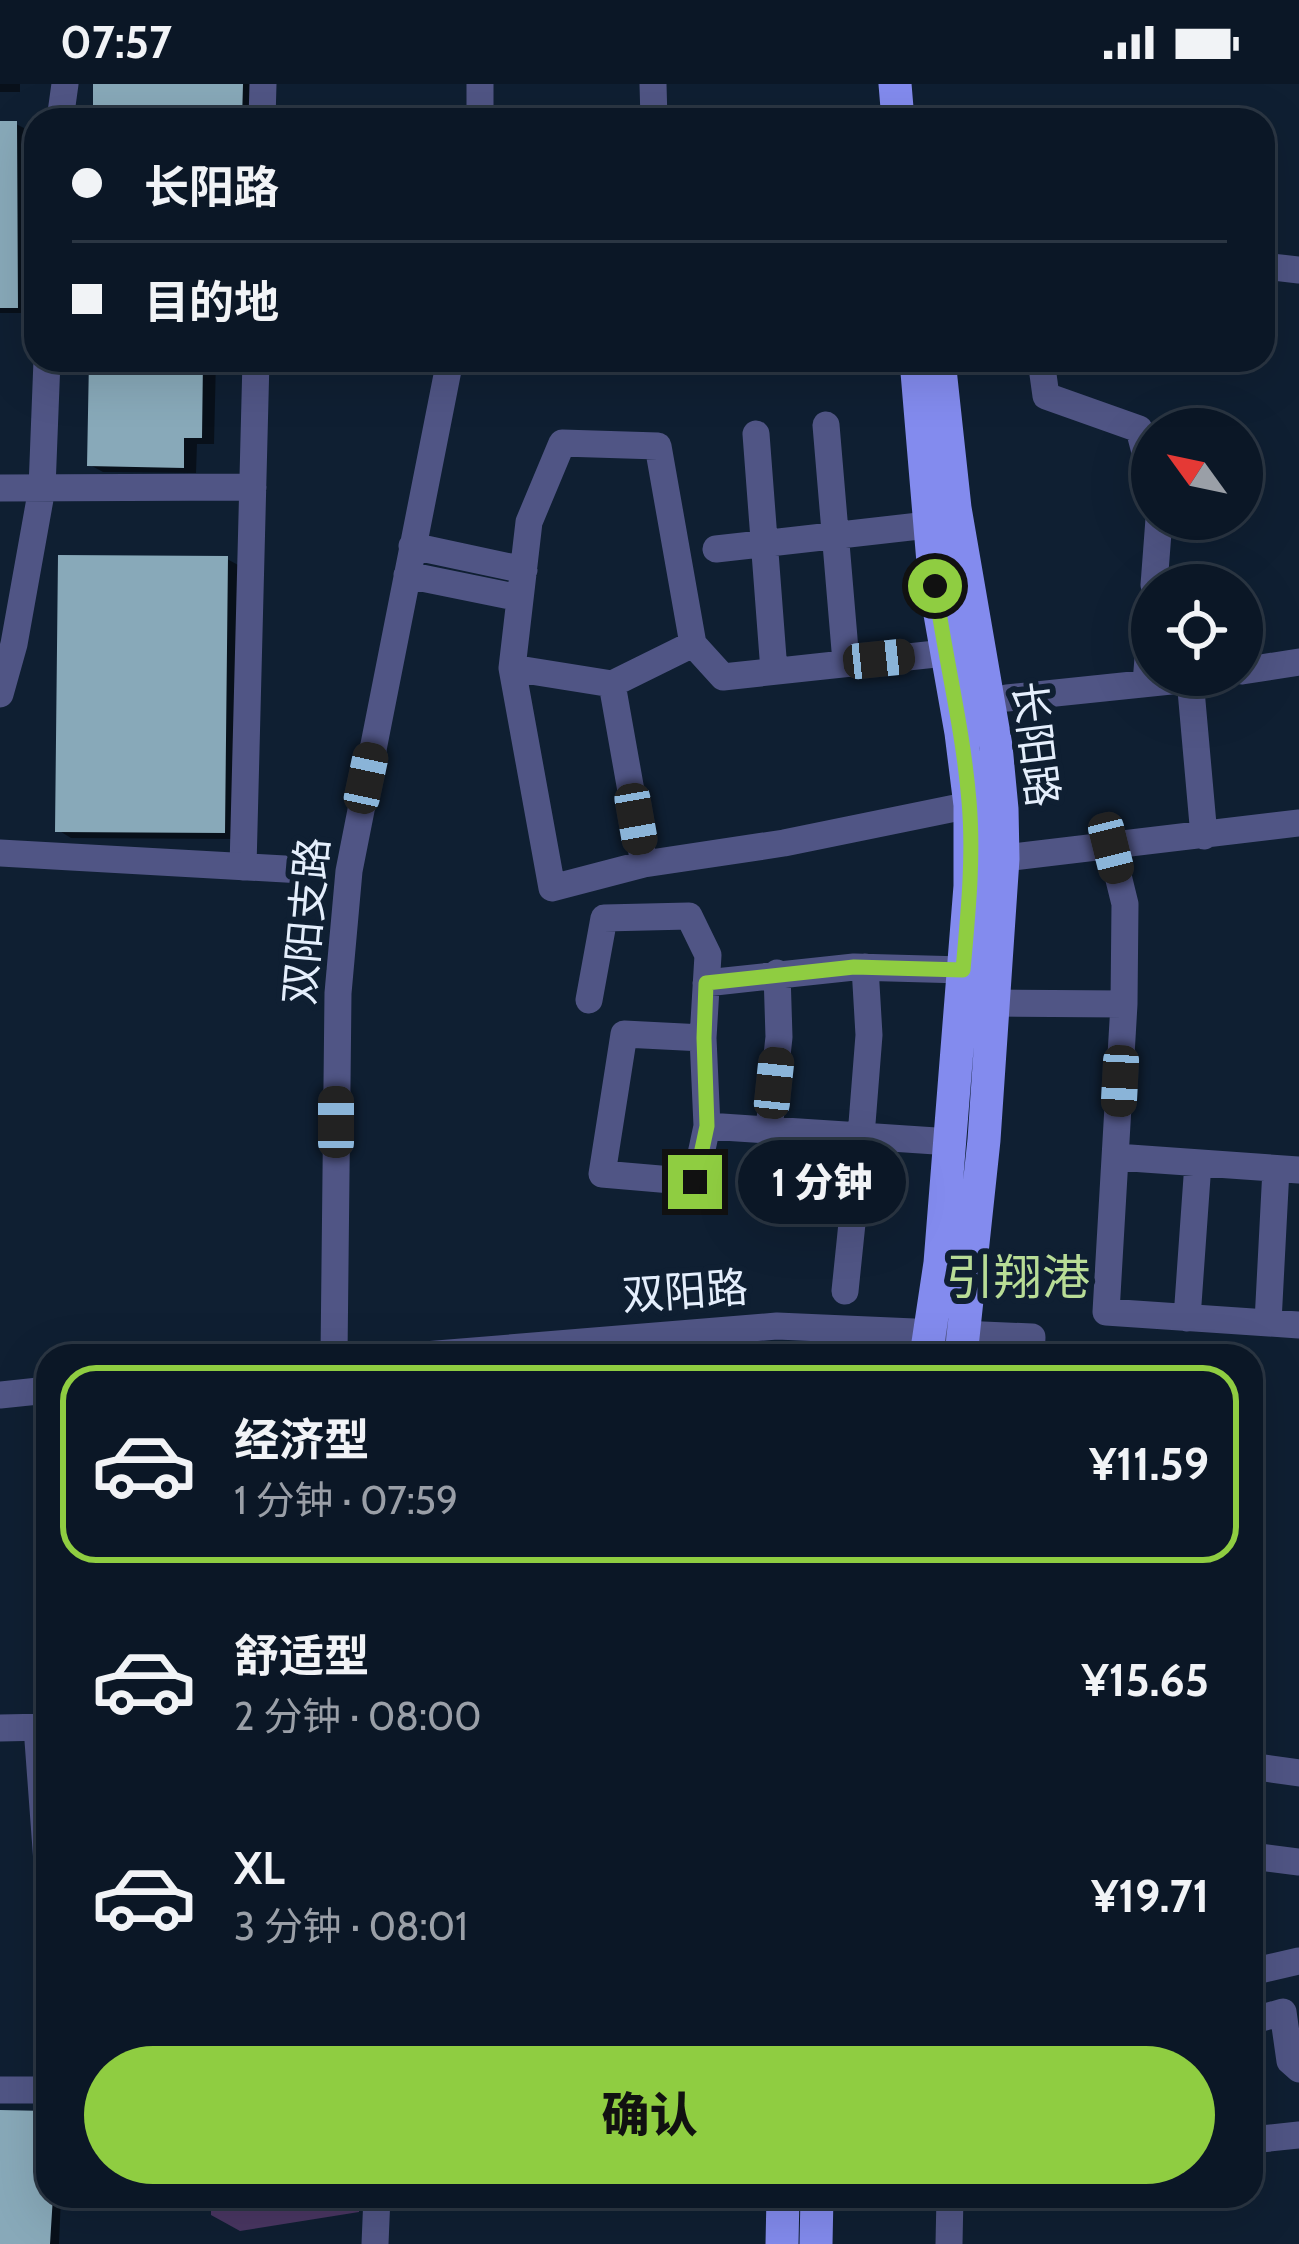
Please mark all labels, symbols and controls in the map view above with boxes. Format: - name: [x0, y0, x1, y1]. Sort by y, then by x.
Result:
- text: 07:57: [60, 15, 172, 69]
- text: 长阳路: [144, 160, 279, 214]
- text: 目的地: [144, 275, 279, 329]
- north arrow: [1131, 408, 1263, 540]
- map controls: [1131, 408, 1263, 696]
- route start: [908, 559, 962, 613]
- button: locate: [1131, 564, 1263, 696]
- car: [841, 637, 917, 681]
- street label: 长阳路: [1003, 678, 1069, 810]
- car: [341, 739, 391, 817]
- car: [612, 780, 660, 858]
- car: [1085, 809, 1137, 887]
- street label: 双阳支路: [273, 835, 339, 1007]
- car: [1100, 1044, 1140, 1118]
- car: [752, 1045, 796, 1121]
- car: [318, 1086, 354, 1158]
- callout: 1 分钟: [737, 1140, 905, 1224]
- route end: [668, 1155, 722, 1209]
- text: 1 分钟: [771, 1158, 873, 1206]
- district label: 引翔港: [946, 1248, 1090, 1306]
- street label: 双阳路: [620, 1261, 750, 1321]
- icon: car: [90, 1410, 198, 1518]
- text: 经济型: [234, 1413, 369, 1467]
- text: ¥11.59: [1089, 1437, 1209, 1491]
- text: 1 分钟 · 07:59: [234, 1476, 458, 1524]
- icon: car: [90, 1626, 198, 1734]
- text: 舒适型: [234, 1629, 369, 1683]
- text: ¥15.65: [1082, 1653, 1209, 1707]
- text: 2 分钟 · 08:00: [234, 1692, 481, 1740]
- text: XL: [234, 1841, 285, 1895]
- icon: car: [90, 1842, 198, 1950]
- text: ¥19.71: [1091, 1869, 1209, 1923]
- text: 3 分钟 · 08:01: [234, 1902, 468, 1950]
- button: 确认: [84, 2046, 1215, 2184]

